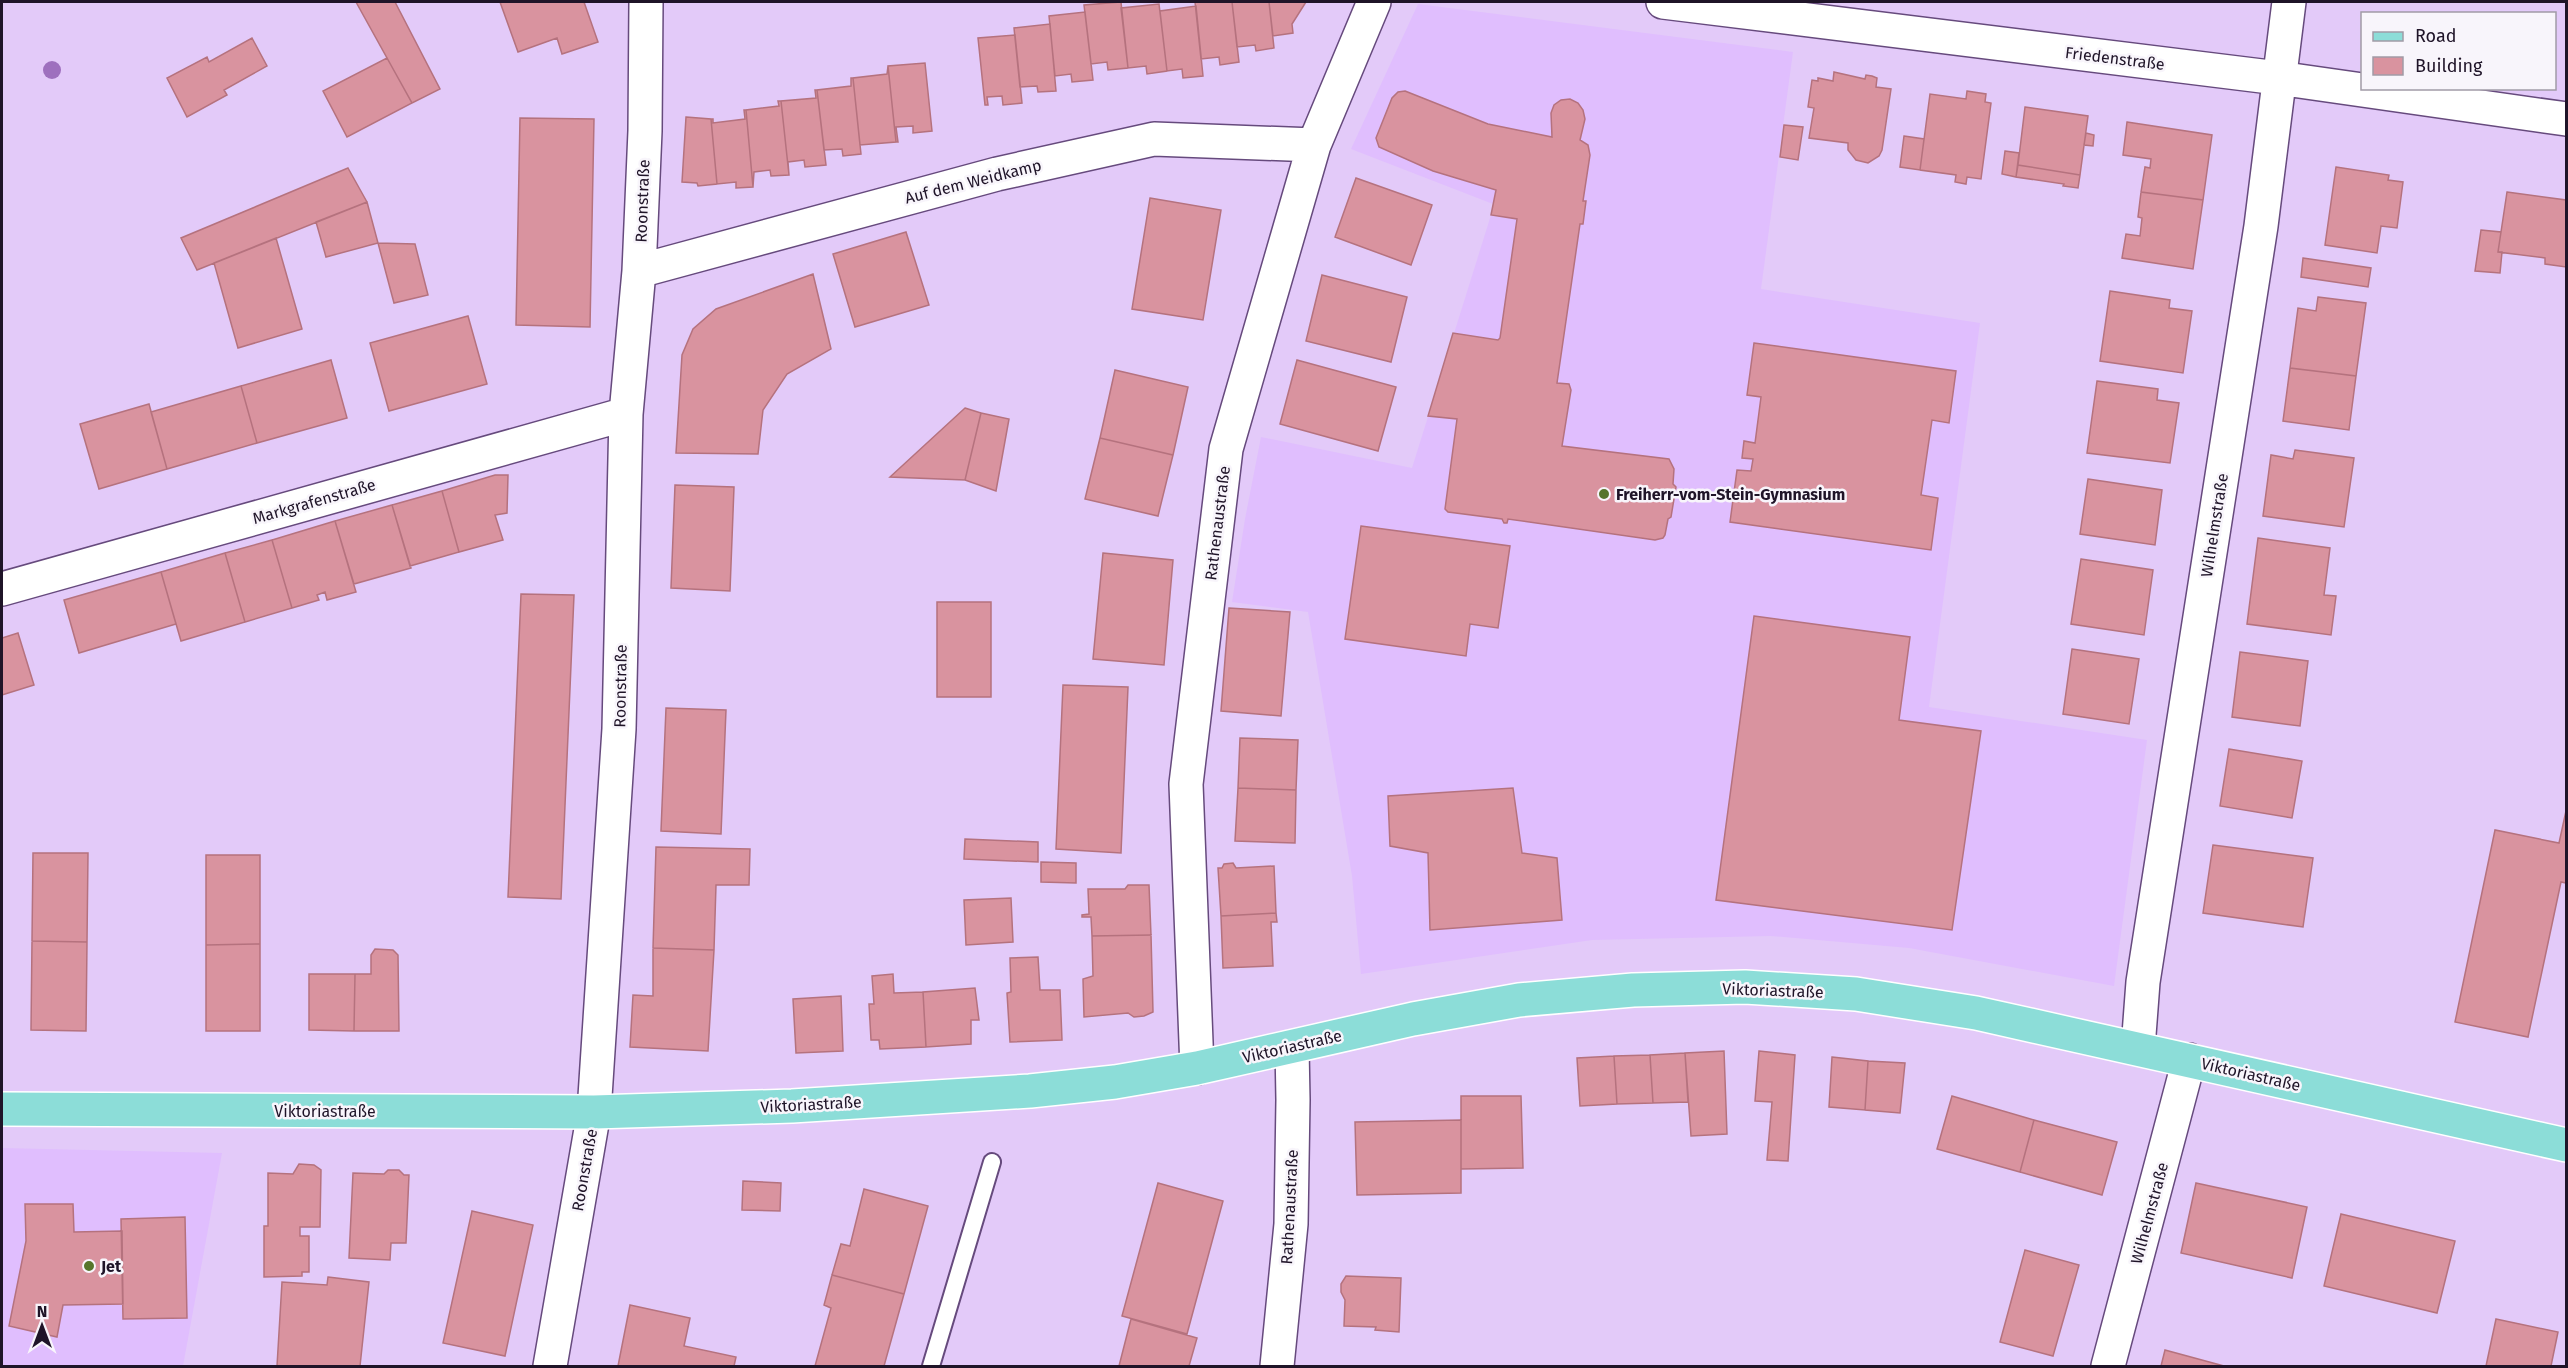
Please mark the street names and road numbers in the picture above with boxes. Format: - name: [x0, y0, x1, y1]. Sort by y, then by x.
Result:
- street label: Friedenstraße: [2064, 43, 2166, 74]
- street label: Auf dem Weidkamp: [903, 155, 1043, 208]
- street label: Roonstraße: [632, 159, 653, 243]
- street label: Rathenaustraße: [1201, 465, 1234, 581]
- street label: Wilhelmstraße: [2197, 472, 2232, 578]
- street label: Markgrafenstraße: [250, 475, 378, 528]
- street label: Roonstraße: [610, 644, 631, 728]
- street label: Viktoriastraße: [1722, 979, 1824, 1002]
- street label: Viktoriastraße: [1241, 1026, 1344, 1067]
- street label: Viktoriastraße: [2199, 1054, 2302, 1095]
- street label: Viktoriastraße: [760, 1092, 862, 1117]
- street label: Viktoriastraße: [274, 1102, 376, 1121]
- street label: Roonstraße: [568, 1127, 601, 1213]
- street label: Rathenaustraße: [1277, 1149, 1302, 1265]
- street label: Wilhelmstraße: [2127, 1160, 2172, 1266]

